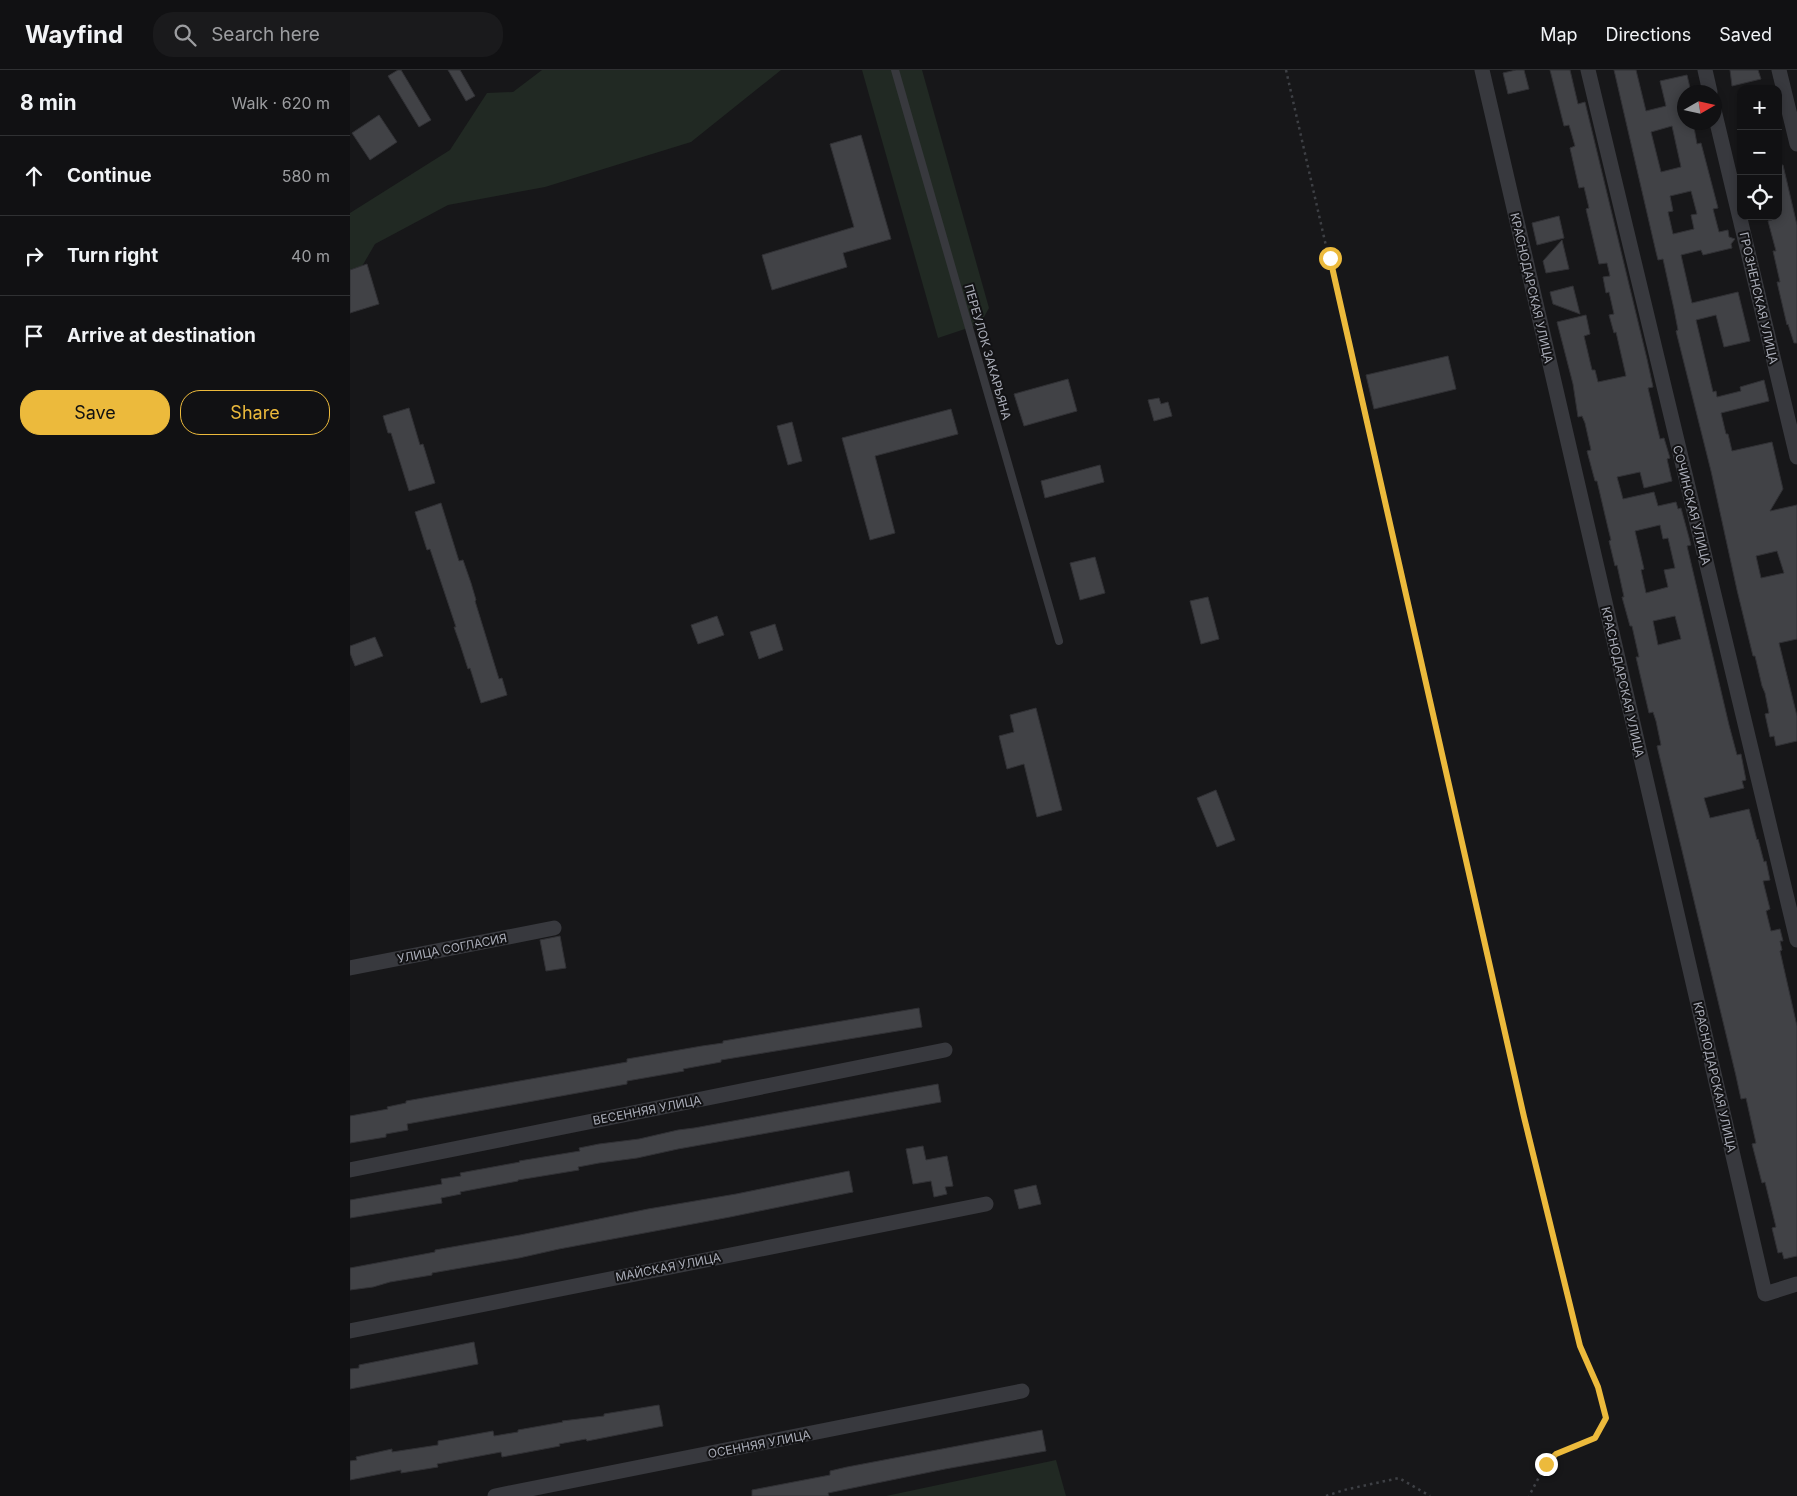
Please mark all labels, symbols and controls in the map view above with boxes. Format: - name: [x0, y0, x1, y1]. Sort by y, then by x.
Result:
- search box: [153, 12, 503, 57]
- text: Wayfind: [25, 20, 123, 49]
- icon: search: [171, 21, 199, 49]
- text: Search here: [211, 23, 320, 46]
- text: Map: [1540, 24, 1578, 45]
- text: Directions: [1606, 24, 1691, 45]
- text: Saved: [1719, 24, 1772, 45]
- north arrow: [1677, 85, 1722, 130]
- map controls: [1737, 85, 1782, 220]
- button: +: [1737, 85, 1782, 130]
- text: 8 min: [20, 90, 77, 115]
- text: Walk · 620 m: [232, 93, 330, 113]
- button: −: [1737, 130, 1782, 175]
- icon: ahead: [20, 162, 48, 190]
- text: Continue: [67, 164, 152, 187]
- text: 580 m: [282, 166, 330, 186]
- button: locate: [1737, 175, 1782, 220]
- street label: КРАСНОДАРСКАЯ УЛИЦА: [1507, 211, 1557, 365]
- street label: ГРОЗНЕНСКАЯ УЛИЦА: [1737, 231, 1781, 365]
- icon: right: [20, 242, 48, 270]
- text: Turn right: [67, 244, 158, 267]
- text: 40 m: [291, 246, 330, 266]
- route start: [1319, 247, 1342, 270]
- street label: ПЕРЕУЛОК ЗАКАРЬЯНА: [961, 282, 1015, 422]
- icon: arrive: [20, 322, 48, 350]
- text: Arrive at destination: [67, 324, 256, 347]
- button: Save: [20, 390, 170, 435]
- button: Share: [180, 390, 330, 435]
- street label: СОЧИНСКАЯ УЛИЦА: [1670, 444, 1714, 566]
- street label: КРАСНОДАРСКАЯ УЛИЦА: [1598, 605, 1648, 759]
- street label: УЛИЦА СОГЛАСИЯ: [396, 930, 508, 966]
- street label: КРАСНОДАРСКАЯ УЛИЦА: [1690, 1000, 1740, 1154]
- street label: ВЕСЕННЯЯ УЛИЦА: [591, 1092, 703, 1128]
- street label: МАЙСКАЯ УЛИЦА: [614, 1249, 722, 1285]
- street label: ОСЕННЯЯ УЛИЦА: [706, 1427, 812, 1461]
- route end: [1535, 1453, 1558, 1476]

